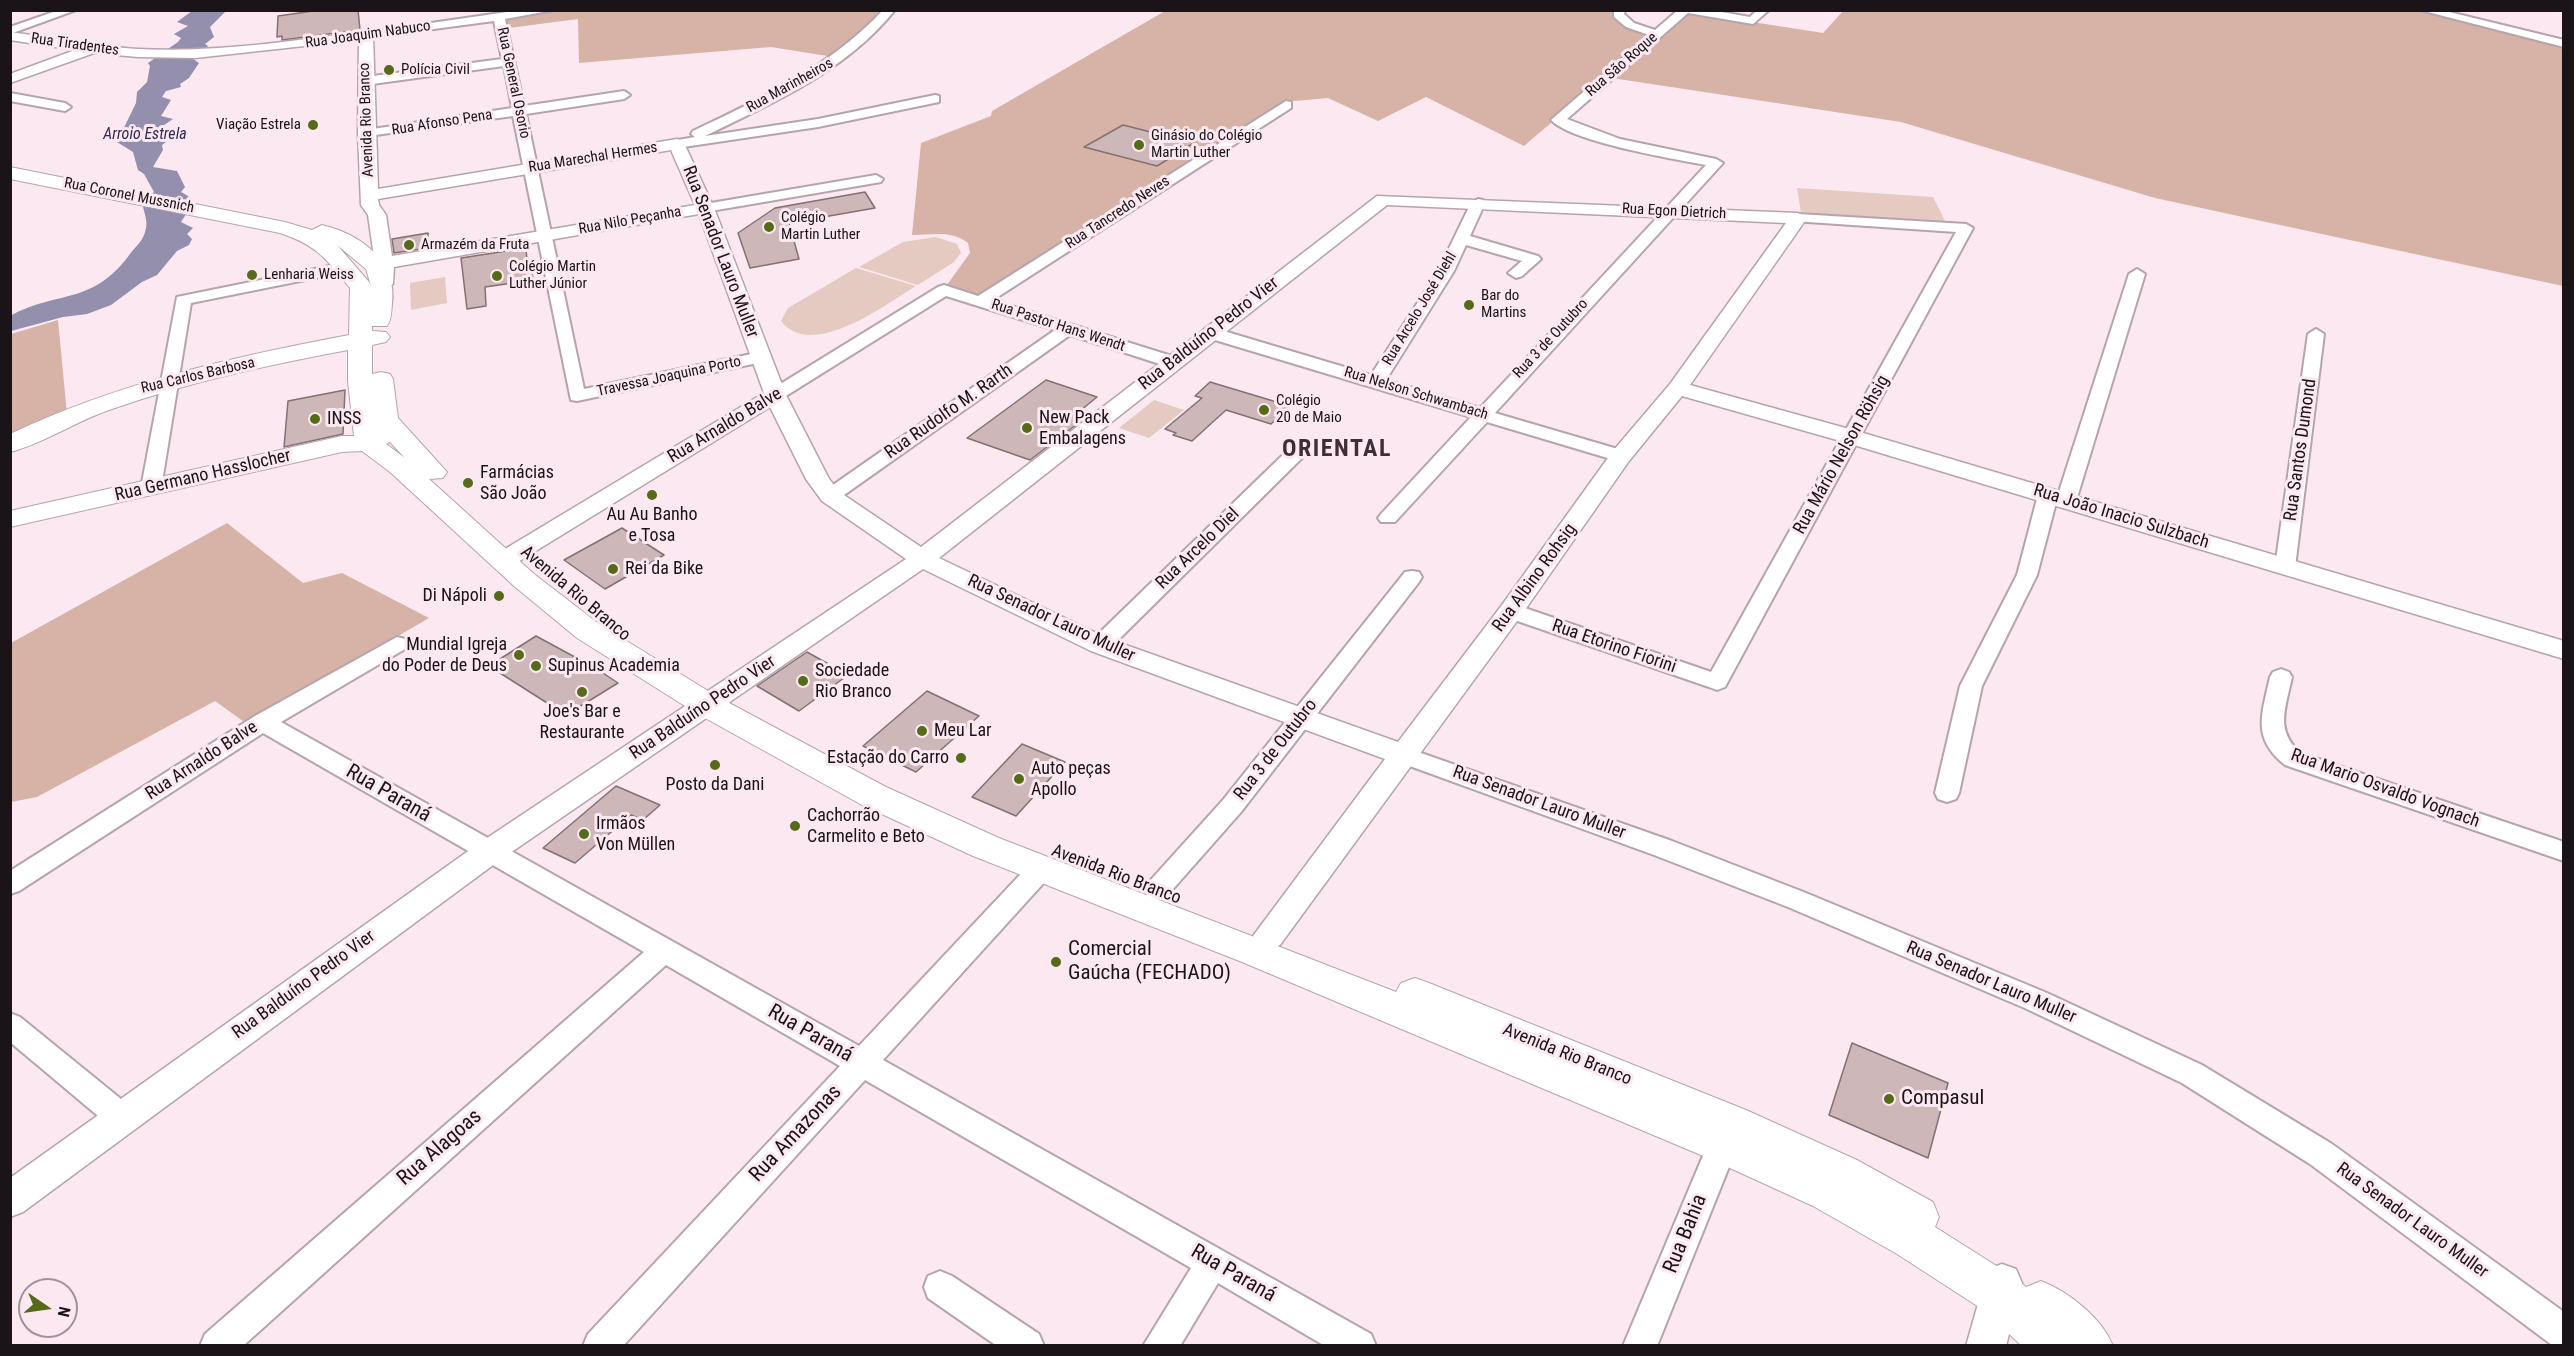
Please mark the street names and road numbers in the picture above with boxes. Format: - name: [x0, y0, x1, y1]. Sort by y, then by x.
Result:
- street label: Rua Joaquim Nabuco: [304, 17, 432, 53]
- street label: Rua General Osorio: [492, 26, 534, 140]
- street label: Rua São Roque: [1582, 29, 1662, 101]
- street label: Rua Tiradentes: [30, 30, 120, 60]
- street label: Rua Marinheiros: [744, 55, 836, 117]
- street label: Avenida Rio Branco: [356, 63, 378, 177]
- street label: Rua Afonso Pena: [390, 106, 494, 140]
- street label: Rua Marechal Hermes: [527, 139, 659, 177]
- street label: Rua Senador Lauro Muller: [677, 163, 763, 341]
- street label: Rua Tancredo Neves: [1063, 173, 1173, 253]
- street label: Rua Coronel Mussnich: [62, 175, 196, 217]
- street label: Rua Egon Dietrich: [1621, 200, 1727, 224]
- street label: Rua Nilo Peçanha: [577, 203, 683, 239]
- street label: Rua Arcelo José Diehl: [1379, 249, 1461, 369]
- street label: Rua Balduíno Pedro Vier: [1135, 273, 1283, 395]
- street label: Rua Pastor Hans Wendt: [989, 296, 1127, 356]
- street label: Rua 3 de Outubro: [1510, 296, 1592, 382]
- street label: Travessa Joaquina Porto: [595, 353, 743, 401]
- street label: Rua Carlos Barbosa: [139, 354, 257, 398]
- street label: Rua Rudolfo M. Rarth: [881, 360, 1017, 464]
- street label: Rua Nelson Schwambach: [1342, 364, 1490, 424]
- street label: Rua Mário Nelson Röhsig: [1789, 372, 1895, 538]
- street label: Rua Santos Dumond: [2280, 377, 2322, 523]
- street label: Rua Arnaldo Balve: [664, 384, 786, 468]
- street label: Rua Germano Hasslocher: [113, 445, 293, 507]
- street label: Rua João Inacio Sulzbach: [2031, 480, 2211, 554]
- street label: Rua Arcelo Diel: [1152, 504, 1244, 594]
- street label: Rua Albino Rohsig: [1488, 520, 1582, 636]
- street label: Avenida Rio Branco: [516, 542, 634, 646]
- street label: Rua Senador Lauro Muller: [964, 571, 1138, 667]
- street label: Rua Etorino Fiorini: [1549, 616, 1679, 678]
- street label: Rua Balduíno Pedro Vier: [626, 651, 780, 765]
- street label: Rua 3 de Outubro: [1230, 695, 1322, 805]
- street label: Rua Arnaldo Balve: [142, 717, 262, 805]
- street label: Rua Mario Osvaldo Vognach: [2288, 745, 2482, 833]
- street label: Rua Paraná: [341, 760, 435, 828]
- street label: Rua Senador Lauro Muller: [1450, 762, 1628, 844]
- street label: Avenida Rio Branco: [1048, 840, 1184, 910]
- street label: Rua Balduíno Pedro Vier: [228, 926, 380, 1044]
- street label: Rua Senador Lauro Muller: [1903, 937, 2079, 1029]
- street label: Rua Paraná: [763, 1000, 857, 1068]
- street label: Avenida Rio Branco: [1499, 1019, 1635, 1091]
- street label: Rua Amazonas: [745, 1080, 847, 1188]
- street label: Rua Alagoas: [393, 1104, 487, 1192]
- street label: Rua Senador Lauro Muller: [2332, 1159, 2492, 1283]
- street label: Rua Bahia: [1659, 1191, 1713, 1277]
- street label: Rua Paraná: [1186, 1240, 1280, 1308]

